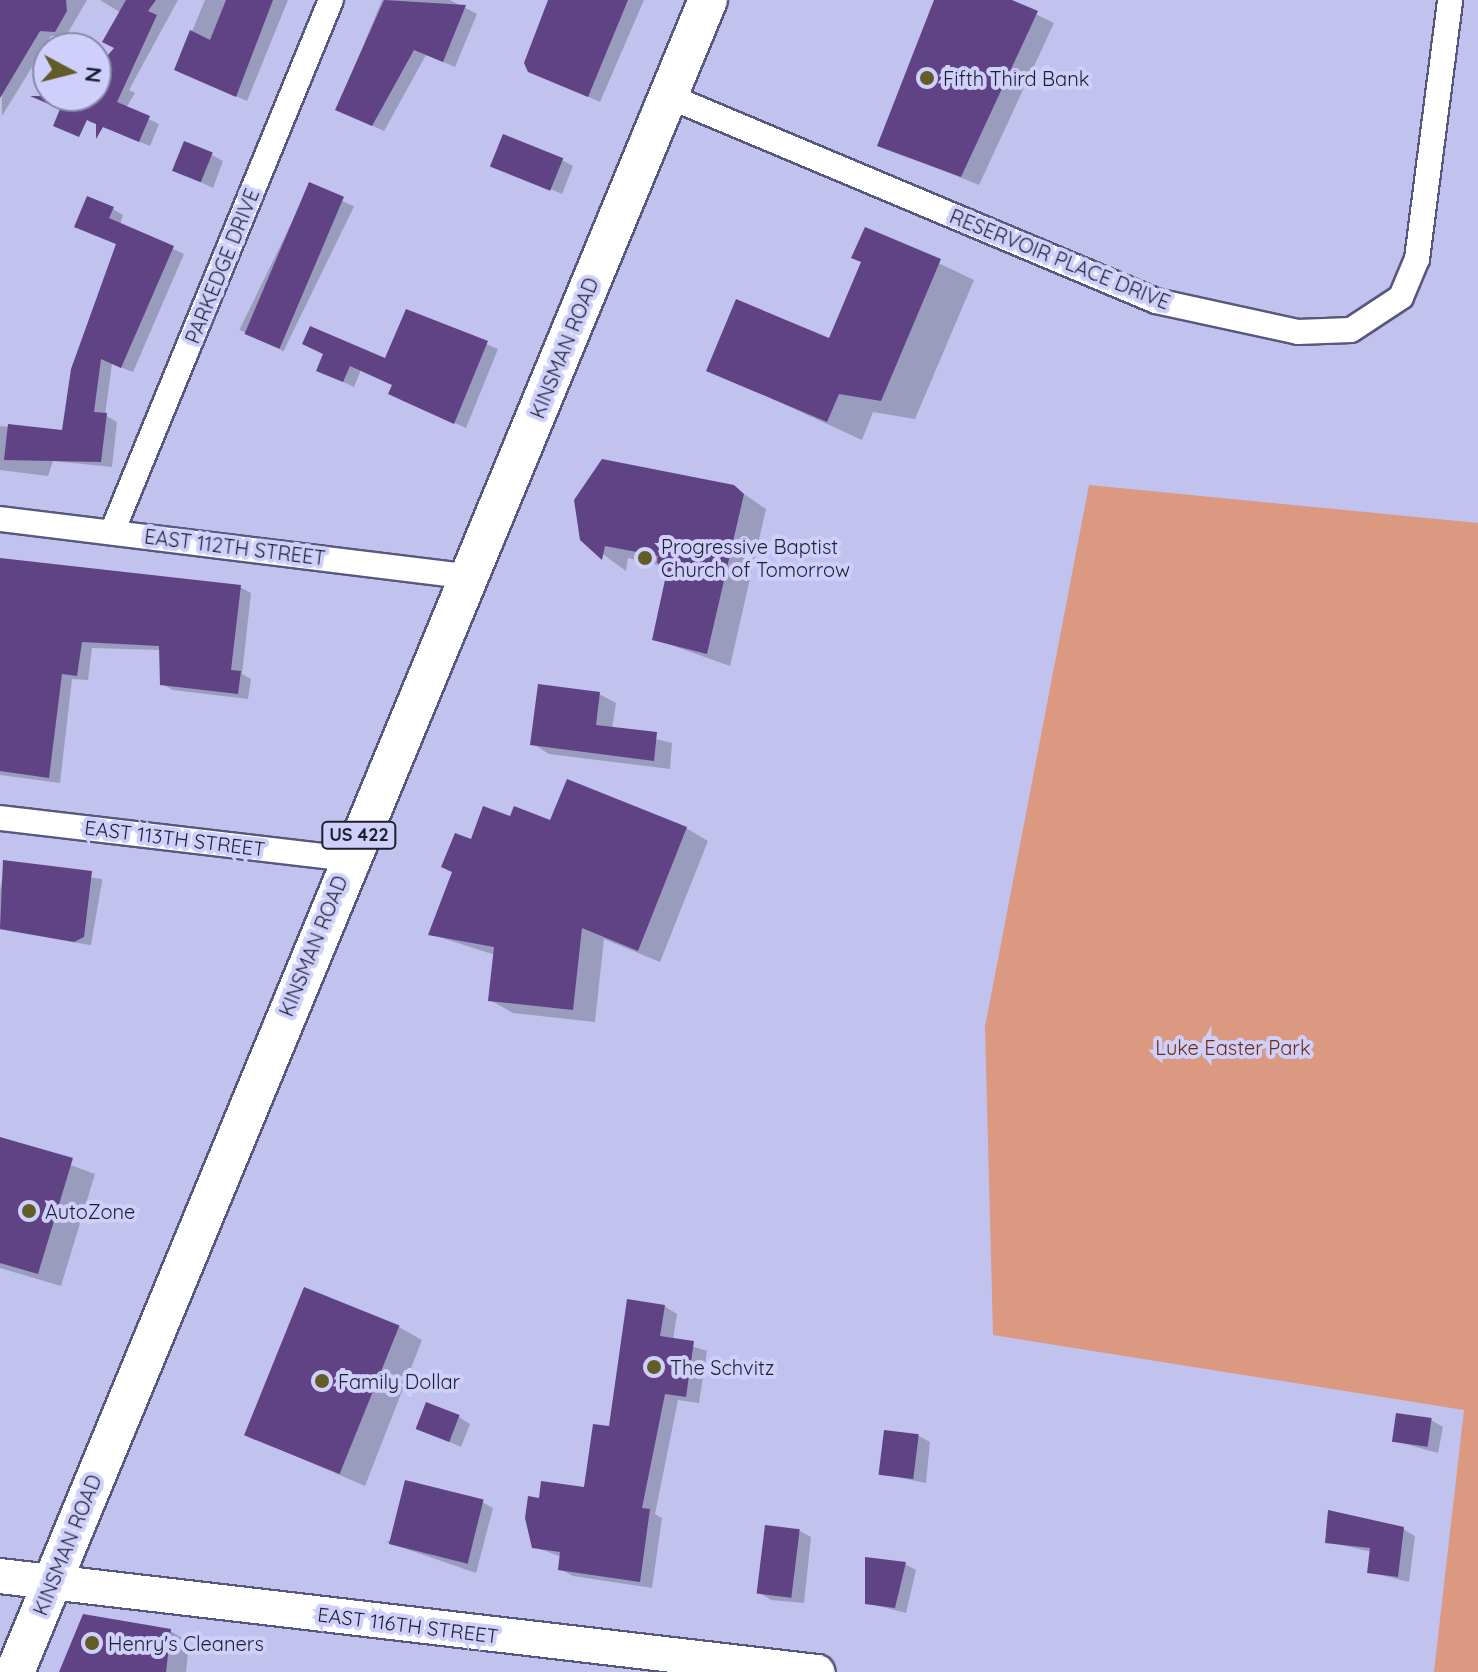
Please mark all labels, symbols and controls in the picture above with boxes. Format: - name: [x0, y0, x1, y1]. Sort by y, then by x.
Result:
- north arrow: [32, 32, 112, 112]
- text: N: [79, 65, 109, 84]
- place label: Fifth Third Bank: [943, 66, 1089, 90]
- marker: Fifth Third Bank: [918, 69, 936, 87]
- street label: PARKEDGE DRIVE: [180, 185, 264, 347]
- street label: RESERVOIR PLACE DRIVE: [946, 204, 1174, 314]
- street label: KINSMAN ROAD: [525, 274, 603, 422]
- street label: EAST 112TH STREET: [143, 524, 327, 570]
- place label: Progressive Baptist Church of Tomorrow: [661, 534, 850, 581]
- marker: Progressive Baptist Church of Tomorrow: [636, 549, 654, 567]
- street label: EAST 113TH STREET: [83, 815, 267, 861]
- road number: US 422: [321, 821, 397, 849]
- street label: KINSMAN ROAD: [274, 872, 352, 1020]
- park label: Luke Easter Park: [1155, 1035, 1311, 1059]
- place label: AutoZone: [45, 1199, 135, 1223]
- marker: AutoZone: [20, 1202, 38, 1220]
- place label: The Schvitz: [670, 1355, 774, 1379]
- marker: The Schvitz: [645, 1358, 663, 1376]
- place label: Family Dollar: [338, 1369, 460, 1393]
- marker: Family Dollar: [313, 1372, 331, 1390]
- street label: KINSMAN ROAD: [28, 1471, 106, 1619]
- street label: EAST 116TH STREET: [316, 1602, 500, 1648]
- place label: Henry's Cleaners: [108, 1631, 264, 1655]
- marker: Henry's Cleaners: [83, 1634, 101, 1652]

